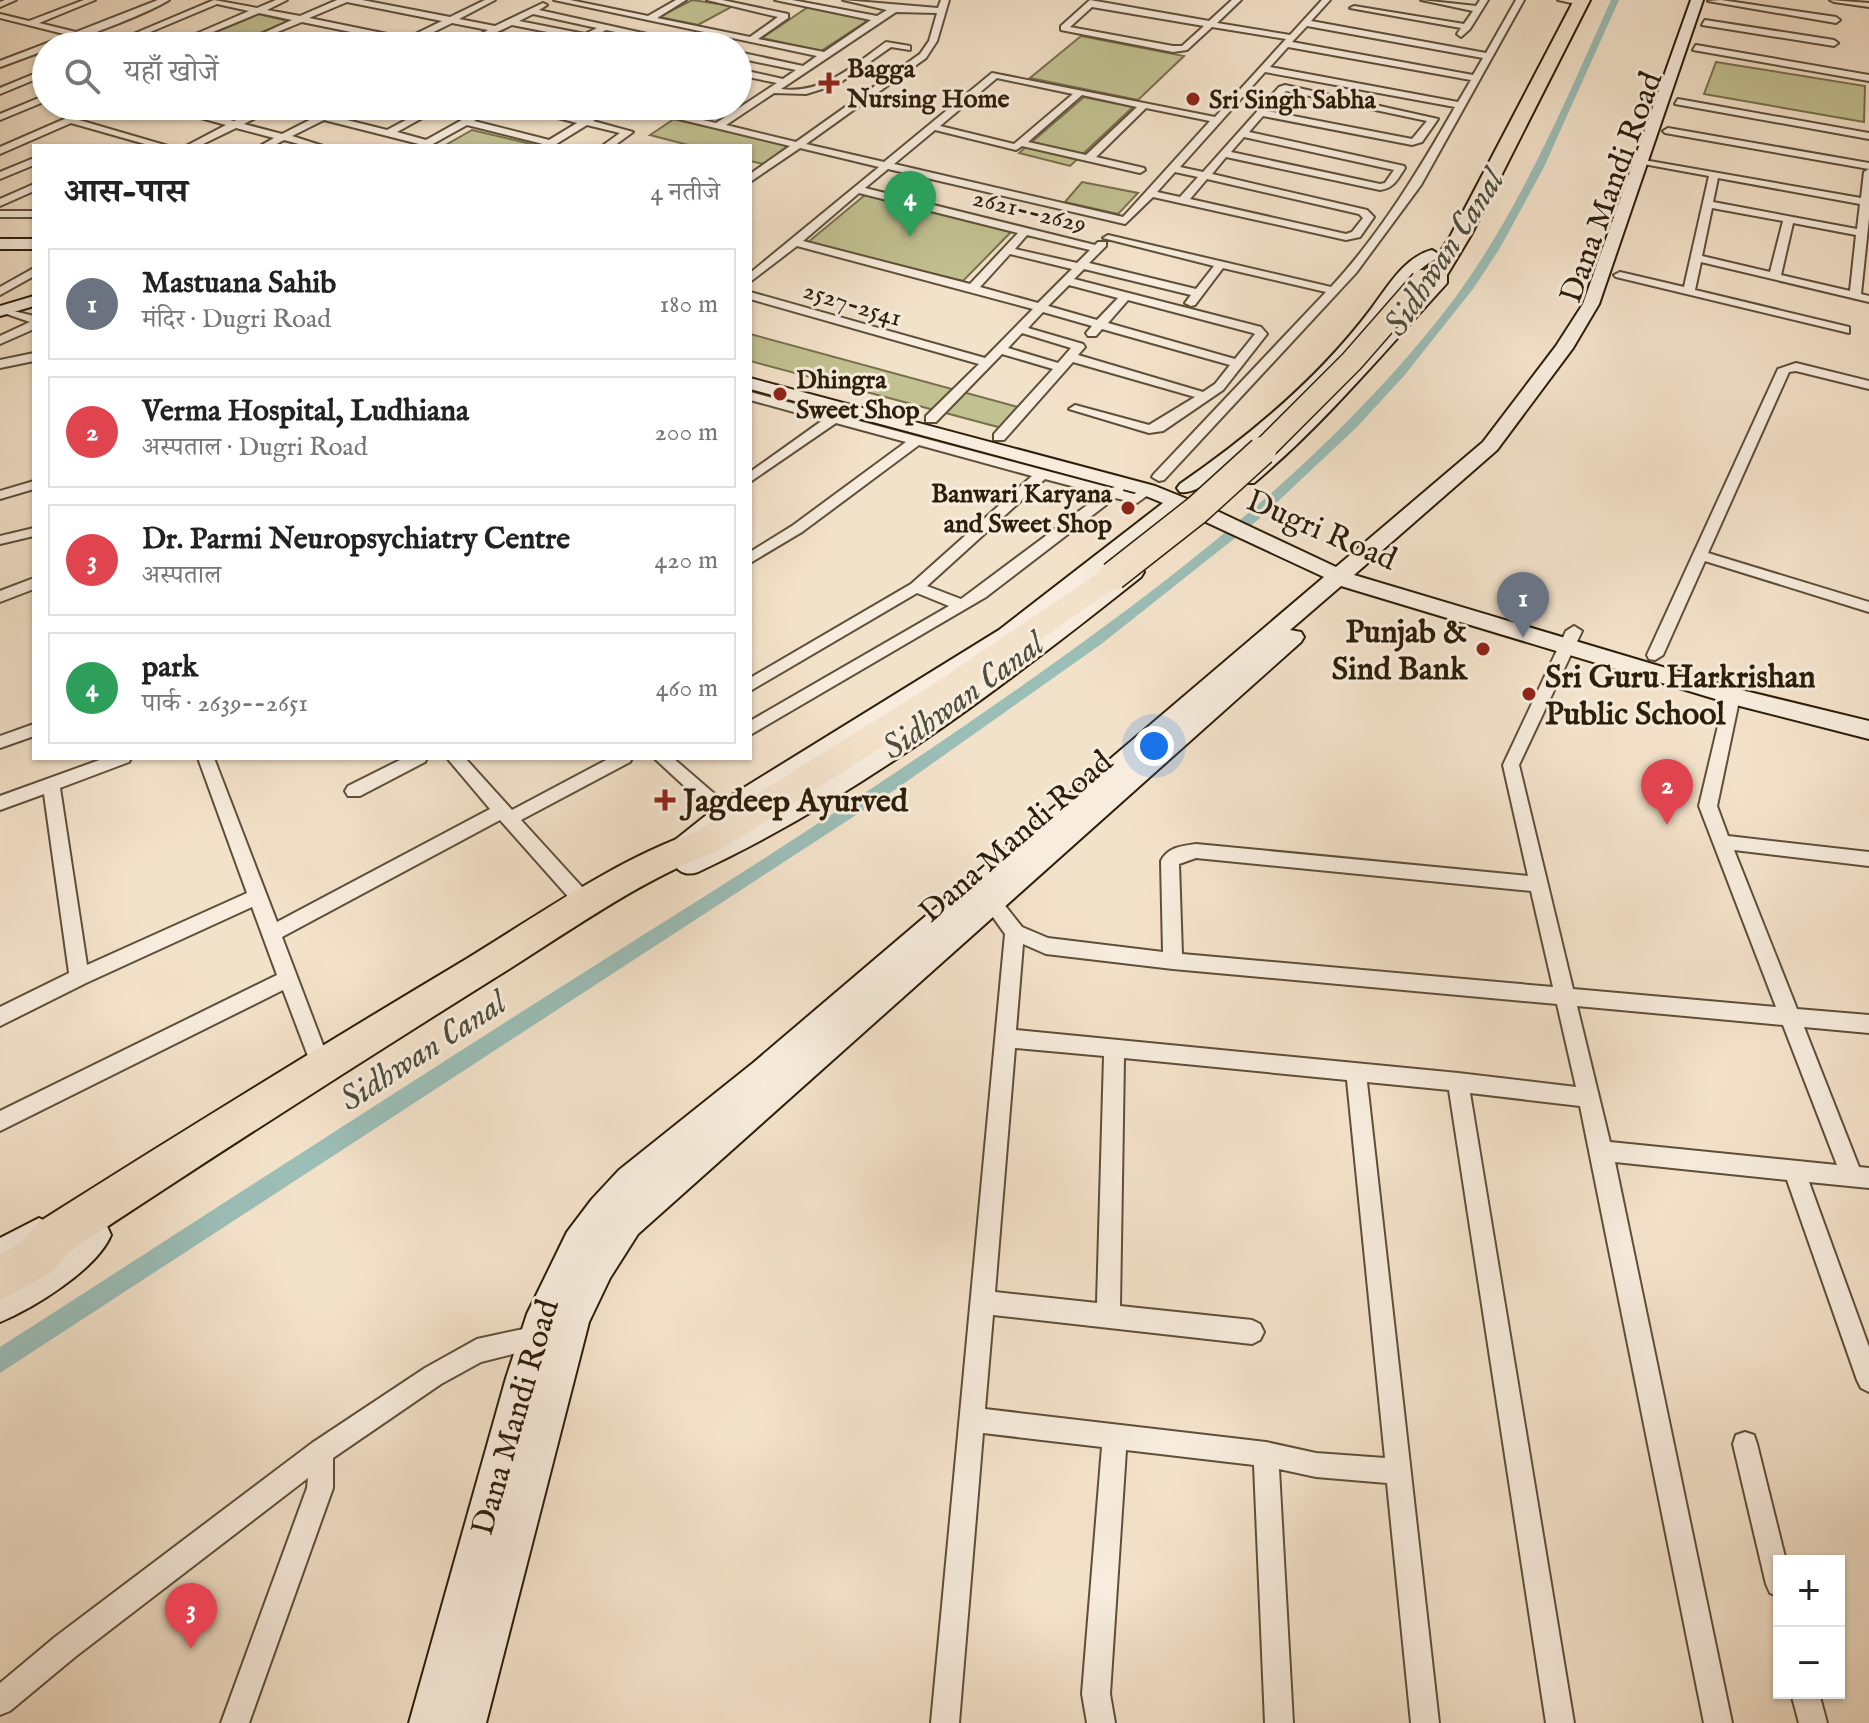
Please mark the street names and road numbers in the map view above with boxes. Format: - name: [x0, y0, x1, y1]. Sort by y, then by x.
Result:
- street label: Dana Mandi Road: [1551, 66, 1674, 309]
- street label: 2621--2629: [969, 181, 1090, 241]
- street label: 2527-2541: [799, 274, 906, 335]
- street label: Dugri Road: [1240, 481, 1403, 582]
- street label: Dana Mandi Road: [911, 742, 1123, 933]
- street label: Dana Mandi Road: [463, 1294, 570, 1540]

